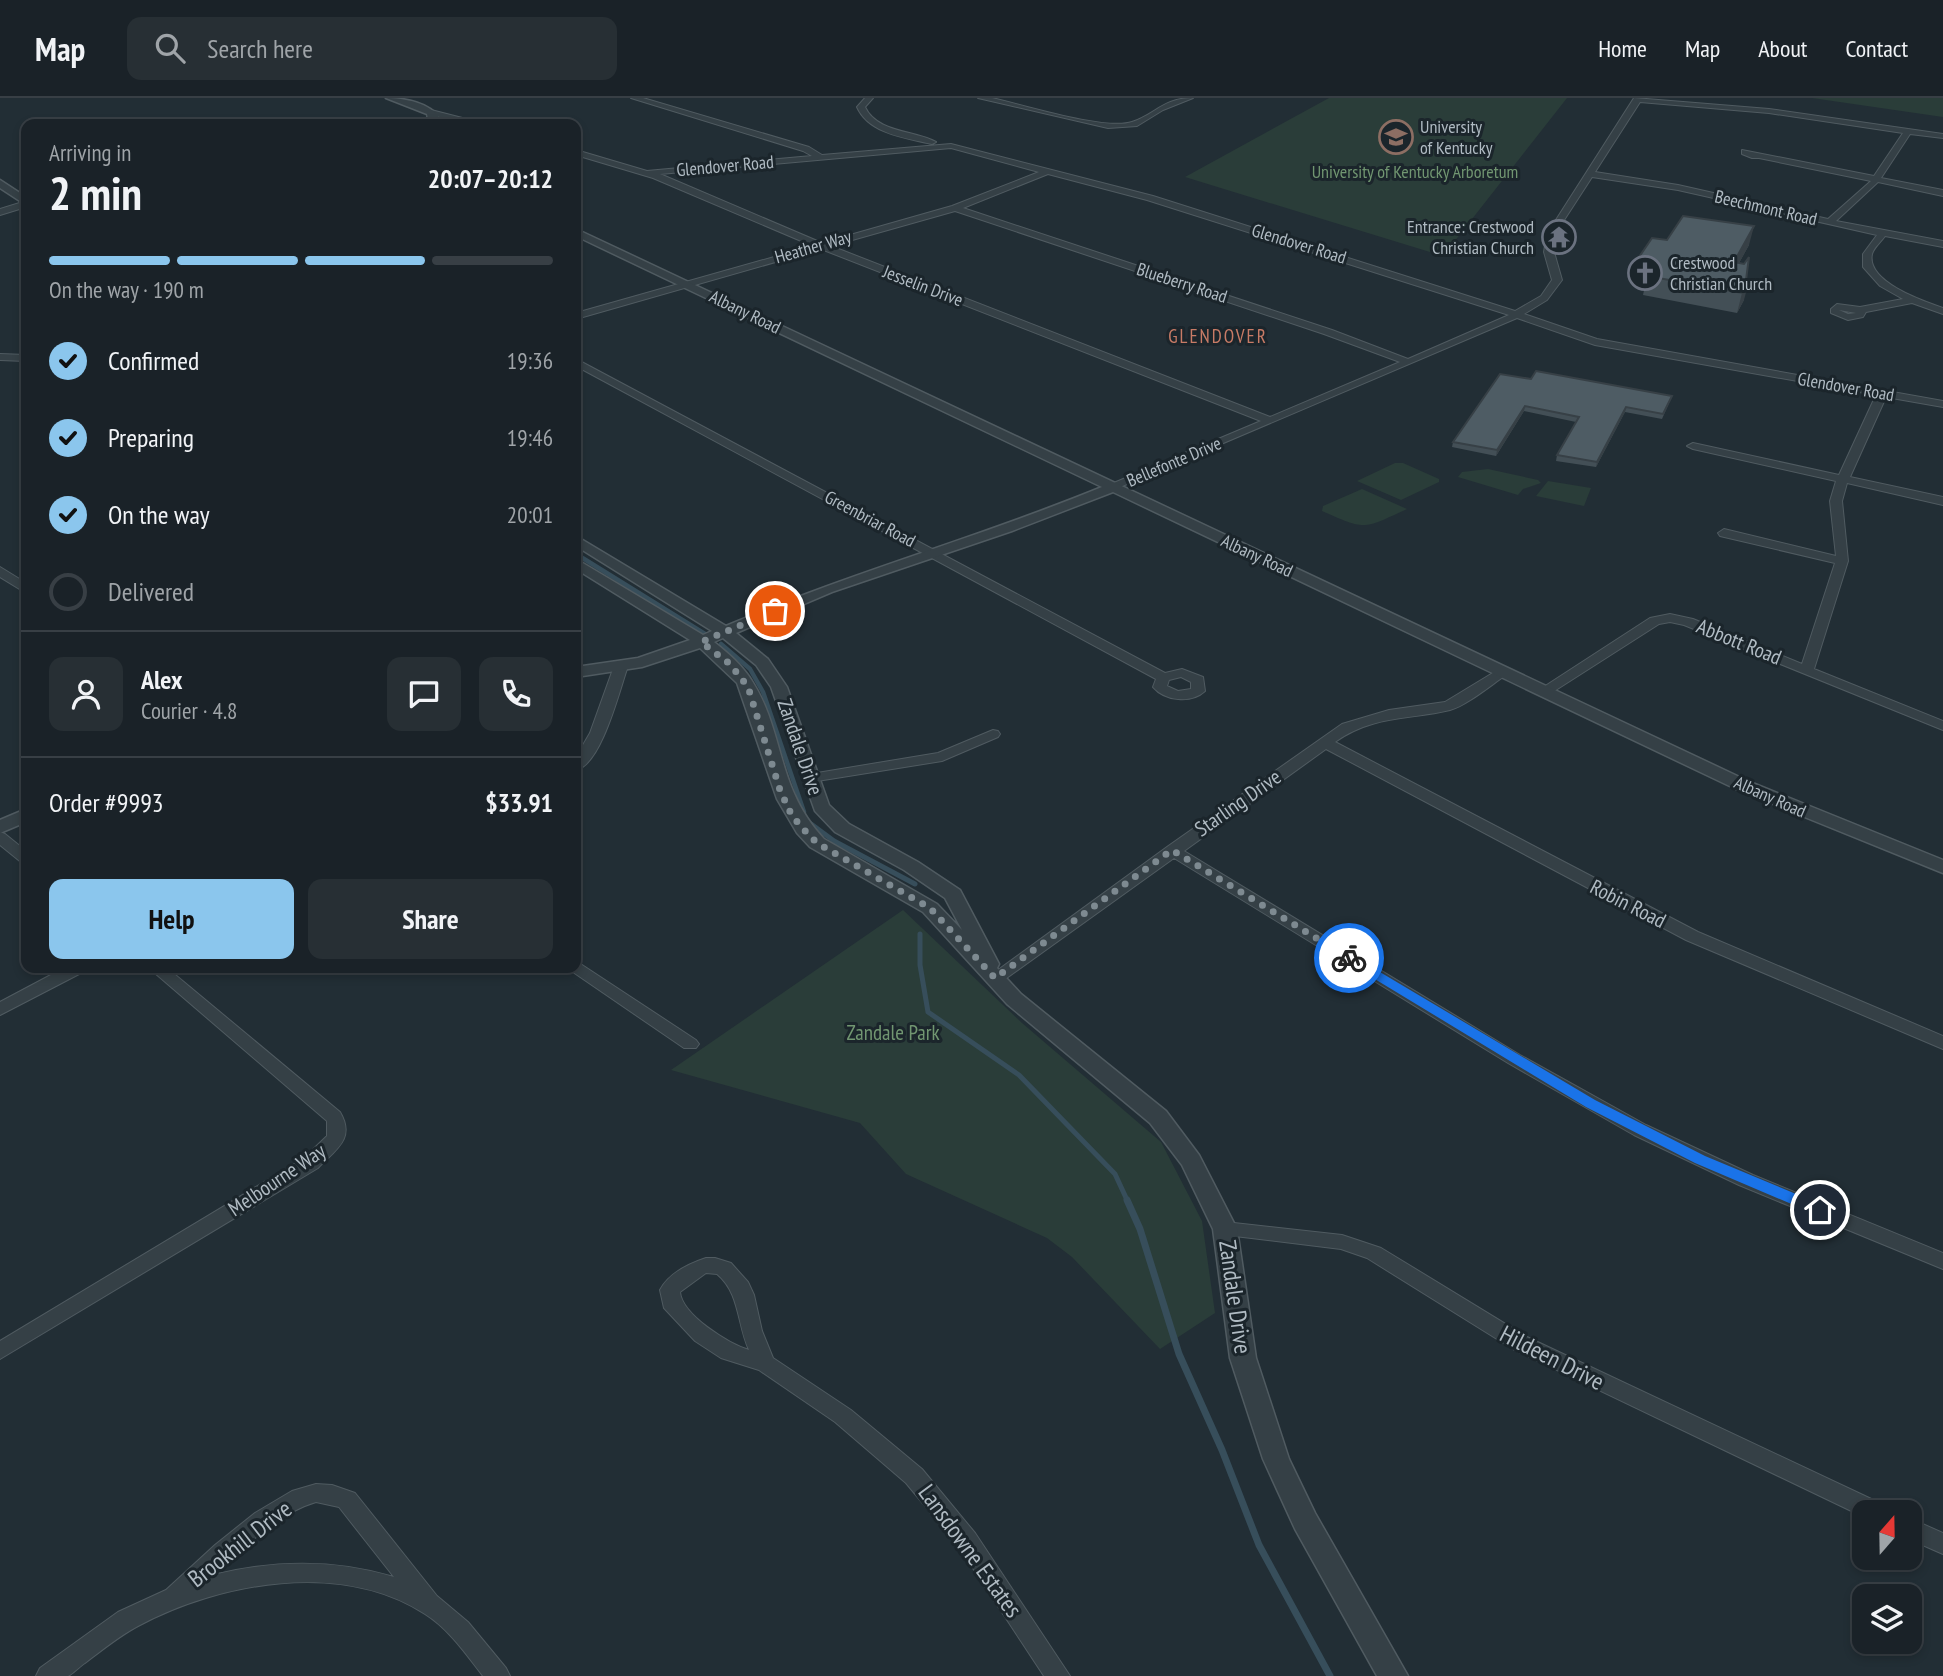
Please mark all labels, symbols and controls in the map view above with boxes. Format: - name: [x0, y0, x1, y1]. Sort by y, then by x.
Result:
- search box: [127, 17, 617, 80]
- text: Map: [35, 27, 85, 70]
- icon: search: [151, 29, 189, 67]
- text: Search here: [207, 32, 313, 65]
- text: Home: [1598, 33, 1647, 64]
- text: Map: [1685, 33, 1720, 64]
- text: About: [1758, 33, 1807, 64]
- text: Contact: [1845, 33, 1908, 64]
- place label: University of Kentucky: [1420, 115, 1493, 159]
- school or university icon: University of Kentucky: [1377, 118, 1415, 156]
- text: Arriving in: [49, 138, 131, 167]
- street label: Glendover Road: [675, 150, 775, 181]
- park label: University of Kentucky Arboretum: [1312, 160, 1518, 183]
- text: 20:07–20:12: [428, 162, 553, 195]
- text: 2 min: [49, 163, 142, 223]
- street label: Beechmont Road: [1713, 185, 1819, 230]
- place label: Entrance: Crestwood Christian Church: [1407, 215, 1534, 259]
- street label: Glendover Road: [1249, 218, 1349, 269]
- temple icon: Entrance: Crestwood Christian Church: [1540, 218, 1578, 256]
- street label: Heather Way: [772, 225, 854, 268]
- place label: Crestwood Christian Church: [1670, 251, 1772, 295]
- church icon: Crestwood Christian Church: [1626, 254, 1664, 292]
- street label: Blueberry Road: [1134, 257, 1230, 308]
- street label: Jesselin Drive: [879, 259, 966, 311]
- text: On the way · 190 m: [49, 275, 204, 304]
- street label: Albany Road: [706, 284, 785, 339]
- district label: GLENDOVER: [1168, 324, 1268, 348]
- icon: check: [49, 342, 87, 380]
- text: Confirmed: [108, 344, 199, 377]
- text: 19:36: [507, 346, 553, 375]
- street label: Glendover Road: [1796, 367, 1896, 406]
- icon: check: [49, 419, 87, 457]
- text: Preparing: [108, 421, 194, 454]
- text: 19:46: [507, 423, 553, 452]
- street label: Bellefonte Drive: [1123, 431, 1225, 492]
- street label: Greenbriar Road: [821, 485, 920, 552]
- icon: check: [49, 496, 87, 534]
- text: On the way: [108, 498, 210, 531]
- text: 20:01: [507, 500, 553, 529]
- street label: Albany Road: [1218, 529, 1297, 582]
- text: Delivered: [108, 575, 194, 608]
- pin: [745, 581, 805, 641]
- icon: bag: [756, 592, 794, 630]
- street label: Abbott Road: [1693, 612, 1786, 671]
- button: person: [49, 657, 123, 731]
- button: chat: [387, 657, 461, 731]
- button: phone: [479, 657, 553, 731]
- text: Alex: [141, 663, 182, 696]
- street label: Zandale Drive: [771, 695, 830, 799]
- text: Courier · 4.8: [141, 696, 237, 725]
- street label: Starling Drive: [1189, 763, 1286, 842]
- street label: Albany Road: [1731, 770, 1810, 823]
- text: Order #9993: [49, 786, 164, 819]
- text: $33.91: [485, 786, 553, 819]
- street label: Robin Road: [1586, 873, 1671, 934]
- button: Help: [49, 879, 294, 959]
- button: Share: [308, 879, 553, 959]
- courier: [1314, 923, 1384, 993]
- icon: bike: [1330, 939, 1368, 977]
- park label: Zandale Park: [846, 1019, 940, 1046]
- street label: Melbourne Way: [223, 1137, 331, 1222]
- pin: [1790, 1180, 1850, 1240]
- icon: home: [1801, 1191, 1839, 1229]
- street label: Zandale Drive: [1212, 1238, 1259, 1356]
- street label: Hildeen Drive: [1495, 1318, 1610, 1397]
- street label: Lansdowne Estates: [912, 1478, 1029, 1623]
- street label: Brookhill Drive: [181, 1493, 298, 1594]
- north arrow: [1852, 1500, 1922, 1570]
- map controls: [1852, 1500, 1922, 1654]
- button: layers: [1852, 1584, 1922, 1654]

